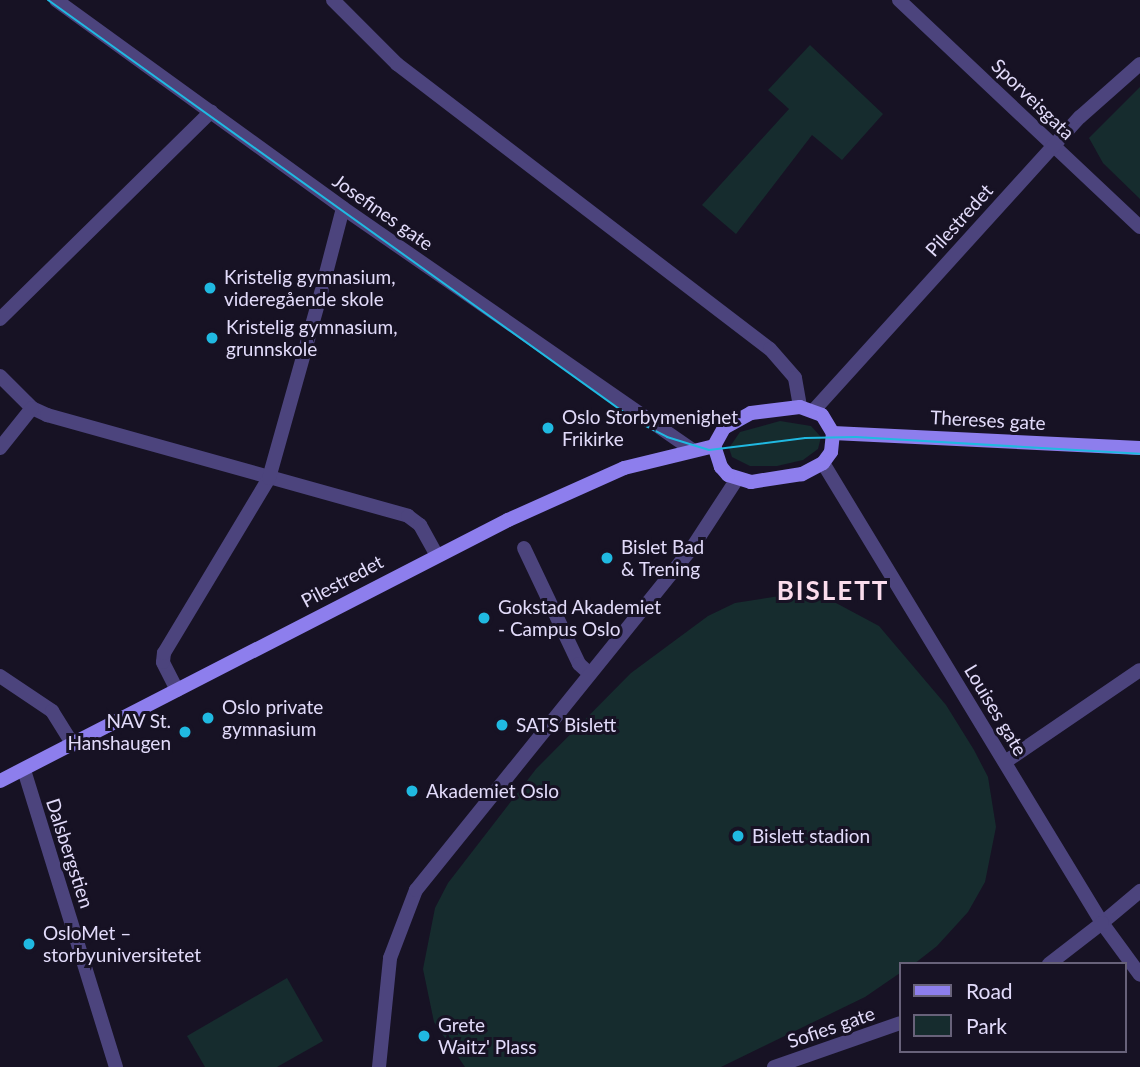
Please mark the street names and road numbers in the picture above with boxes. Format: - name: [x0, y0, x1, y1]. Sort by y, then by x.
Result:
- street label: Sporveisgata: [987, 54, 1079, 144]
- street label: Josefines gate: [328, 169, 438, 255]
- street label: Pilestredet: [921, 179, 997, 261]
- street label: Thereses gate: [930, 406, 1046, 434]
- street label: Pilestredet: [297, 550, 387, 612]
- street label: Louises gate: [960, 660, 1032, 760]
- street label: Dalsbergstien: [42, 795, 98, 911]
- street label: Sofies gate: [784, 1001, 878, 1053]

